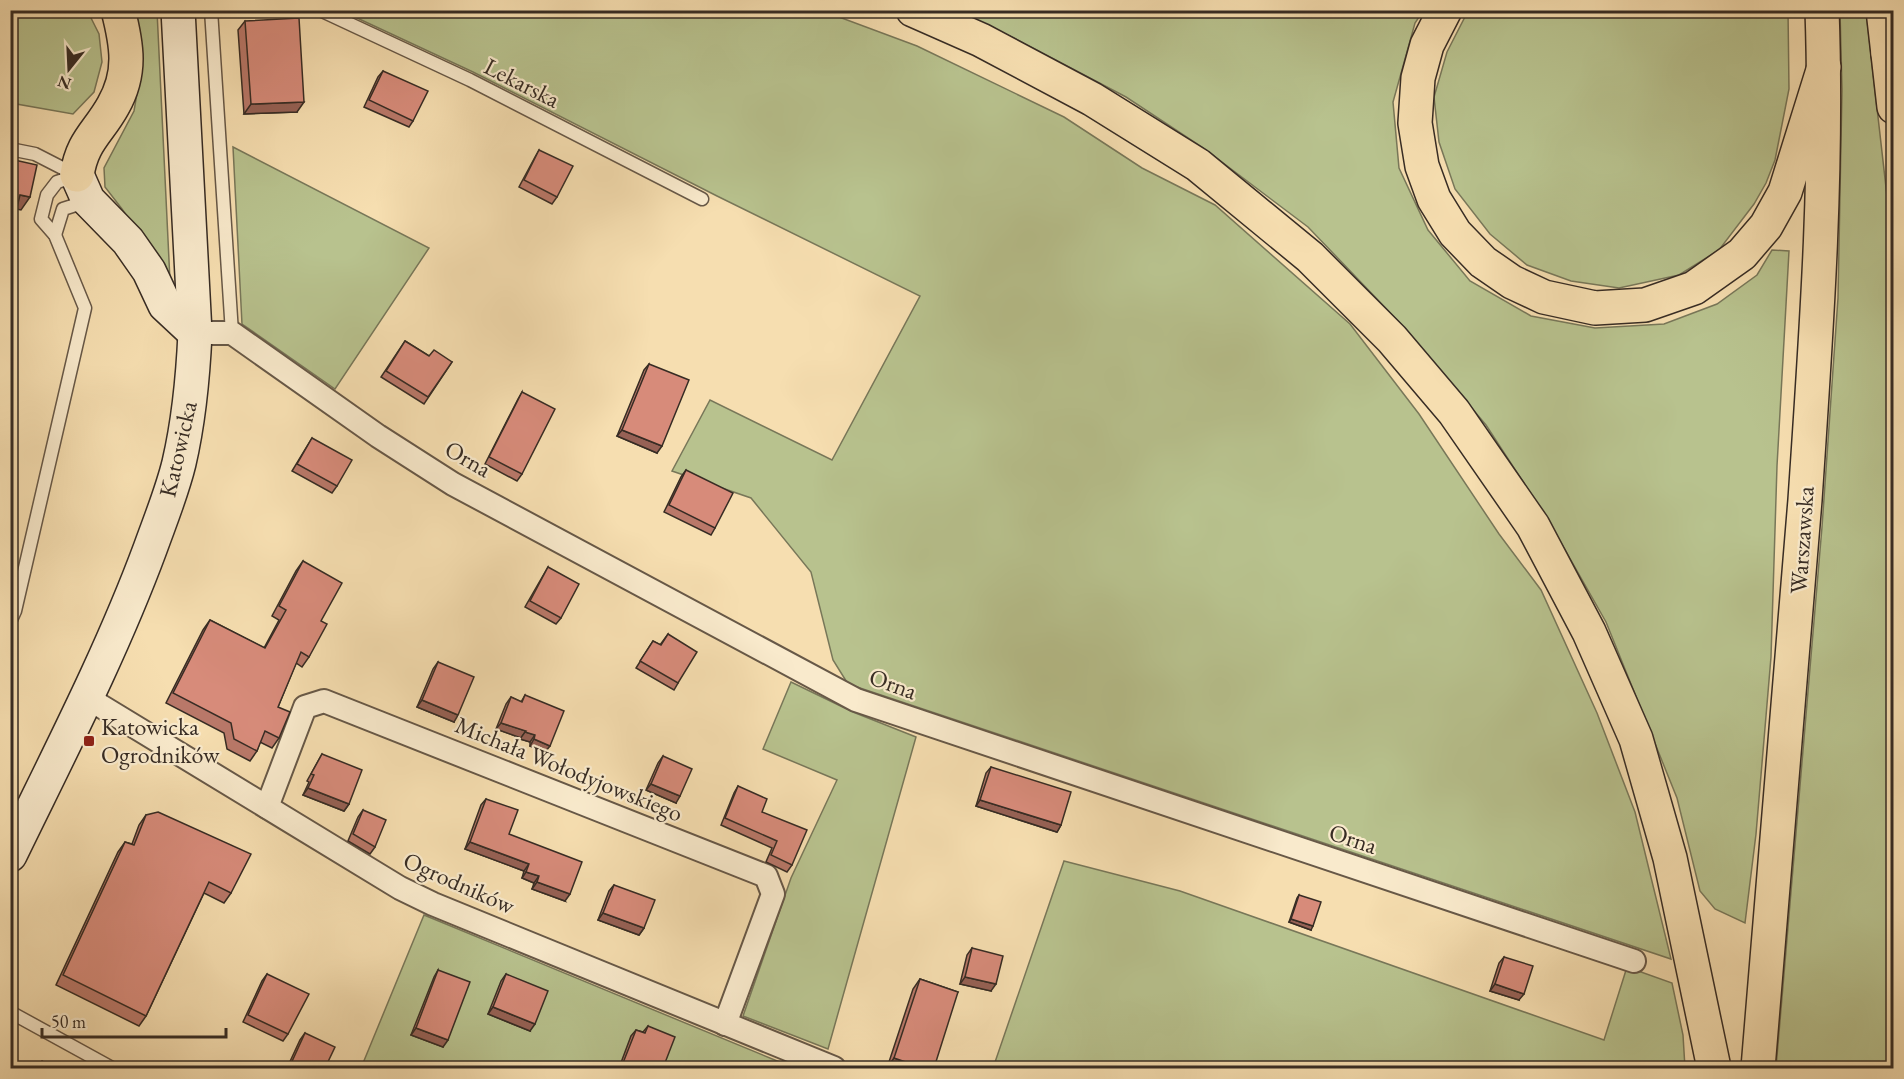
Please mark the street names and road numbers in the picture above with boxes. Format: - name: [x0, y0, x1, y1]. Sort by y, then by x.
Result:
- street label: Lekarska: [479, 50, 566, 115]
- street label: Katowicka: [151, 397, 204, 500]
- street label: Orna: [439, 433, 497, 484]
- street label: Warszawska: [1782, 485, 1821, 595]
- street label: Orna: [865, 661, 922, 707]
- street label: Michała Wołodyjowskiego: [451, 709, 688, 828]
- street label: Orna: [1325, 816, 1381, 861]
- street label: Ogrodników: [399, 844, 520, 921]

